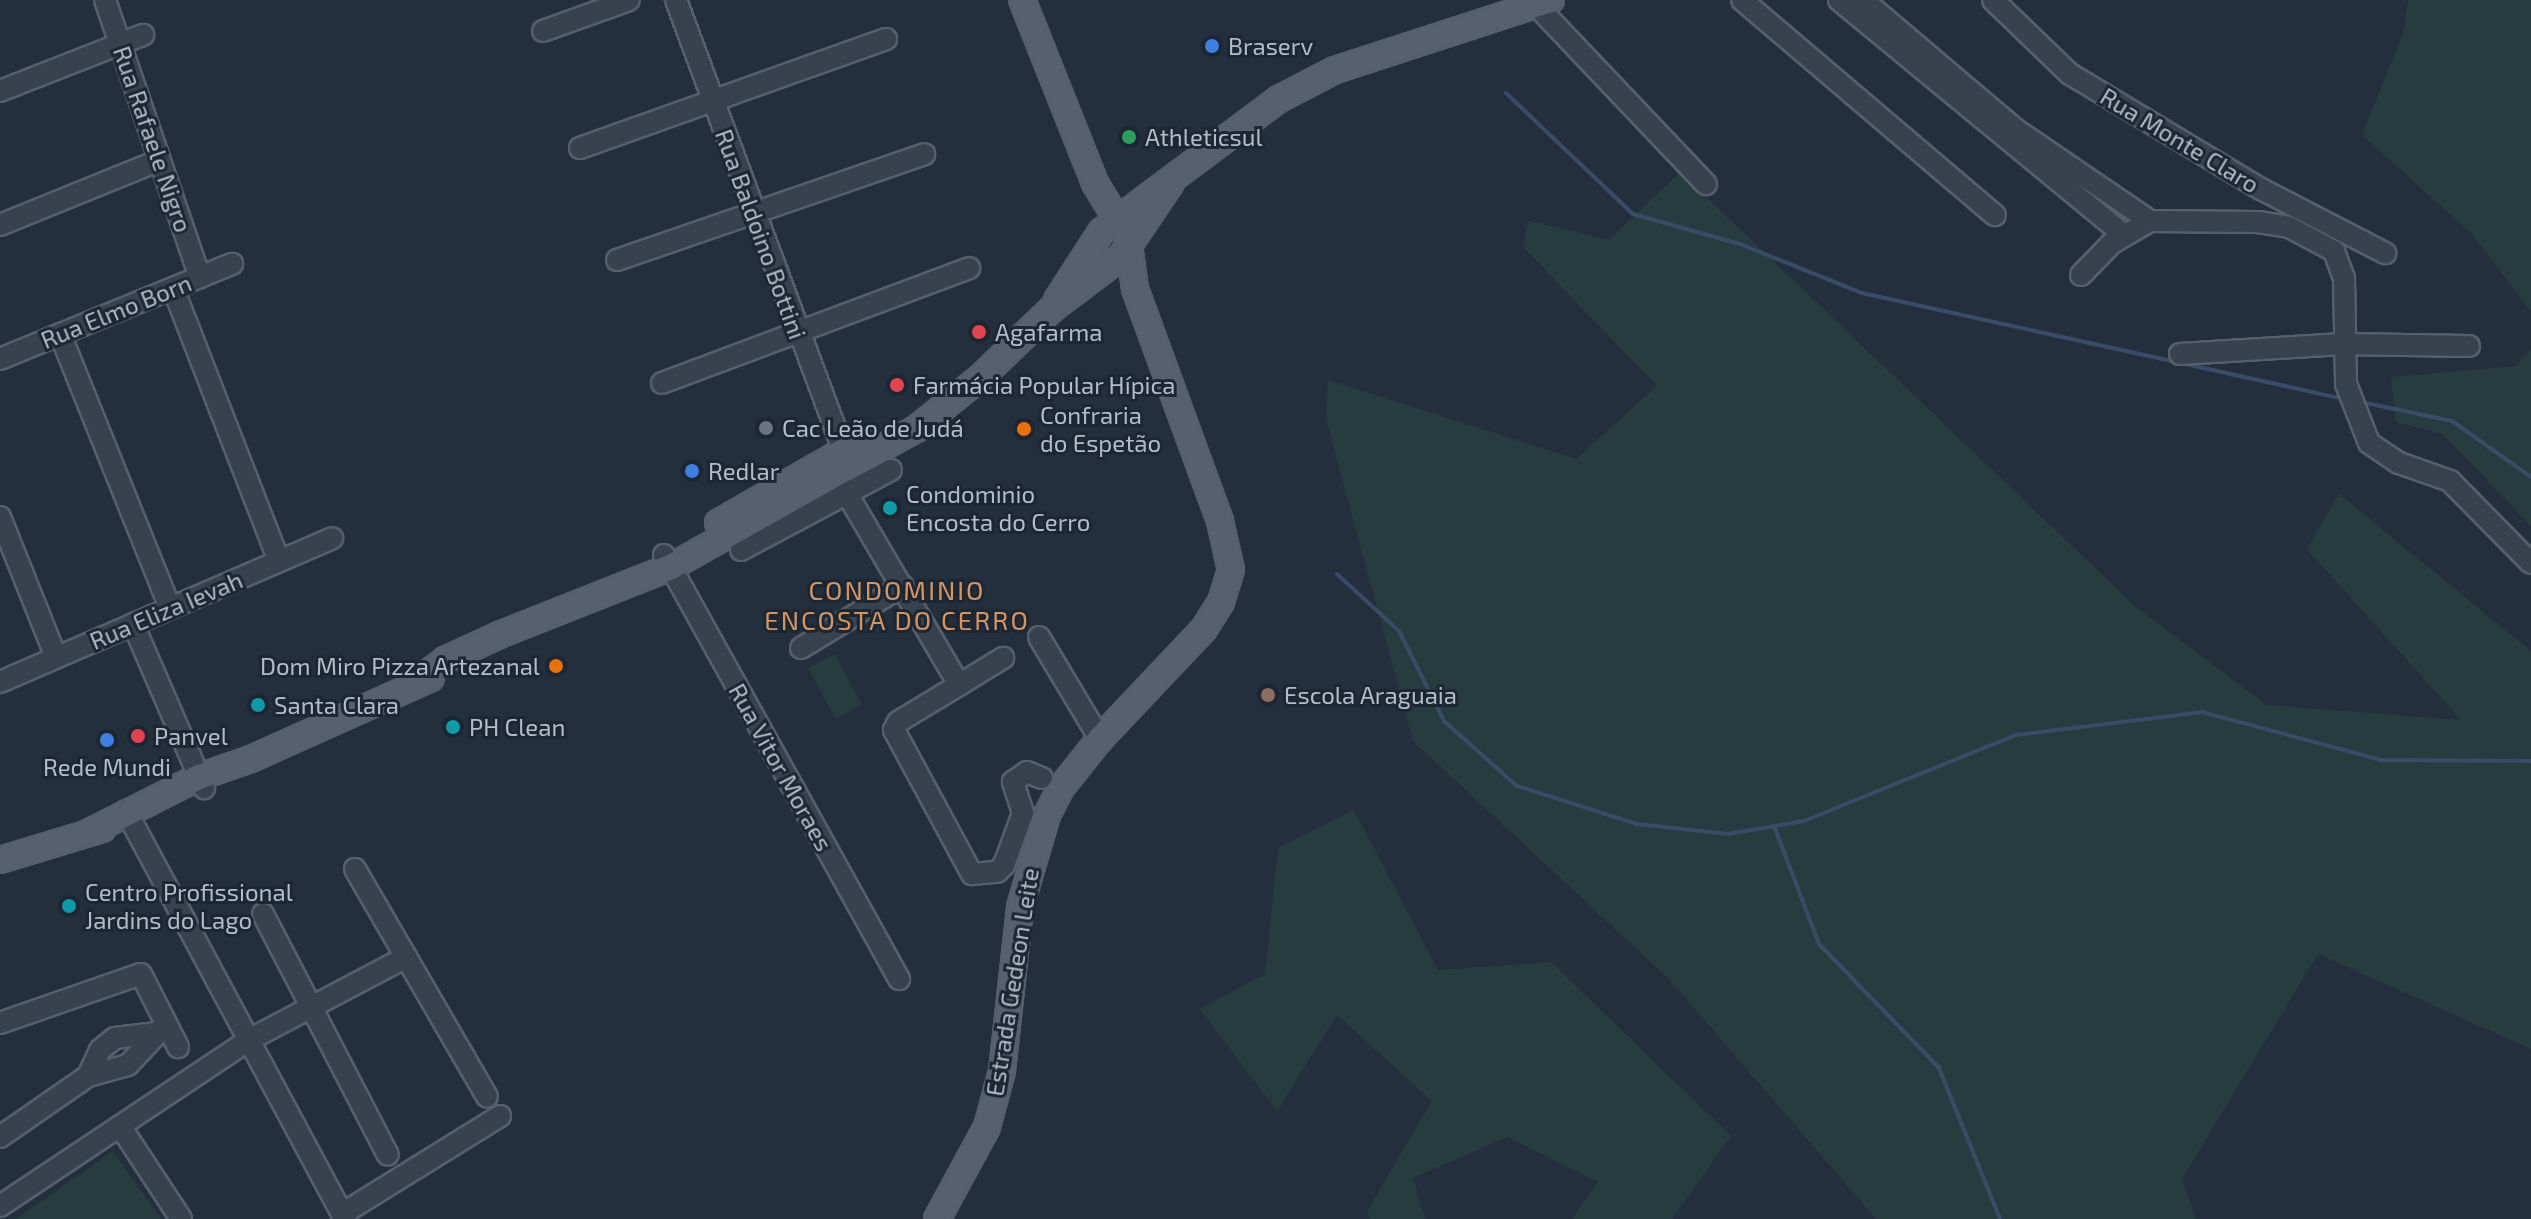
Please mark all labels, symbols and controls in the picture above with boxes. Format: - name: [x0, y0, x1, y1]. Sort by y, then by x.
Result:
- place label: Braserv: [1228, 32, 1313, 60]
- marker: Braserv: [1203, 37, 1221, 55]
- street label: Rua Rafaele Nigro: [108, 42, 198, 236]
- street label: Rua Monte Claro: [2095, 81, 2265, 199]
- place label: Athleticsul: [1145, 123, 1263, 151]
- street label: Rua Baldoino Bottini: [710, 125, 812, 343]
- marker: Athleticsul: [1120, 128, 1138, 146]
- street label: Rua Elmo Born: [37, 268, 195, 354]
- place label: Agafarma: [995, 318, 1102, 346]
- marker: Agafarma: [970, 323, 988, 341]
- place label: Farmácia Popular Hípica: [913, 371, 1176, 399]
- marker: Farmácia Popular Hípica: [888, 376, 906, 394]
- place label: Confraria do Espetão: [1040, 401, 1161, 457]
- place label: Cac Leão de Judá: [782, 414, 964, 442]
- marker: Cac Leão de Judá: [757, 419, 775, 437]
- marker: Confraria do Espetão: [1015, 420, 1033, 438]
- place label: Redlar: [708, 457, 779, 485]
- marker: Redlar: [683, 462, 701, 480]
- place label: Condominio Encosta do Cerro: [906, 480, 1090, 536]
- marker: Condominio Encosta do Cerro: [881, 499, 899, 517]
- street label: Rua Eliza Ievah: [85, 565, 247, 655]
- district label: CONDOMINIO ENCOSTA DO CERRO: [764, 574, 1030, 636]
- place label: Dom Miro Pizza Artezanal: [259, 652, 540, 680]
- marker: Dom Miro Pizza Artezanal: [547, 657, 565, 675]
- street label: Rua Vitor Moraes: [723, 678, 839, 856]
- place label: Escola Araguaia: [1284, 681, 1458, 709]
- marker: Escola Araguaia: [1259, 686, 1277, 704]
- place label: Santa Clara: [274, 691, 399, 719]
- marker: Santa Clara: [249, 696, 267, 714]
- place label: PH Clean: [469, 713, 565, 741]
- marker: PH Clean: [444, 718, 462, 736]
- place label: Panvel: [154, 722, 228, 750]
- marker: Panvel: [129, 727, 147, 745]
- marker: Rede Mundi: [98, 731, 116, 749]
- place label: Rede Mundi: [43, 753, 171, 781]
- street label: Estrada Gedeon Leite: [980, 866, 1044, 1098]
- place label: Centro Profissional Jardins do Lago: [85, 878, 293, 934]
- marker: Centro Profissional Jardins do Lago: [60, 897, 78, 915]

